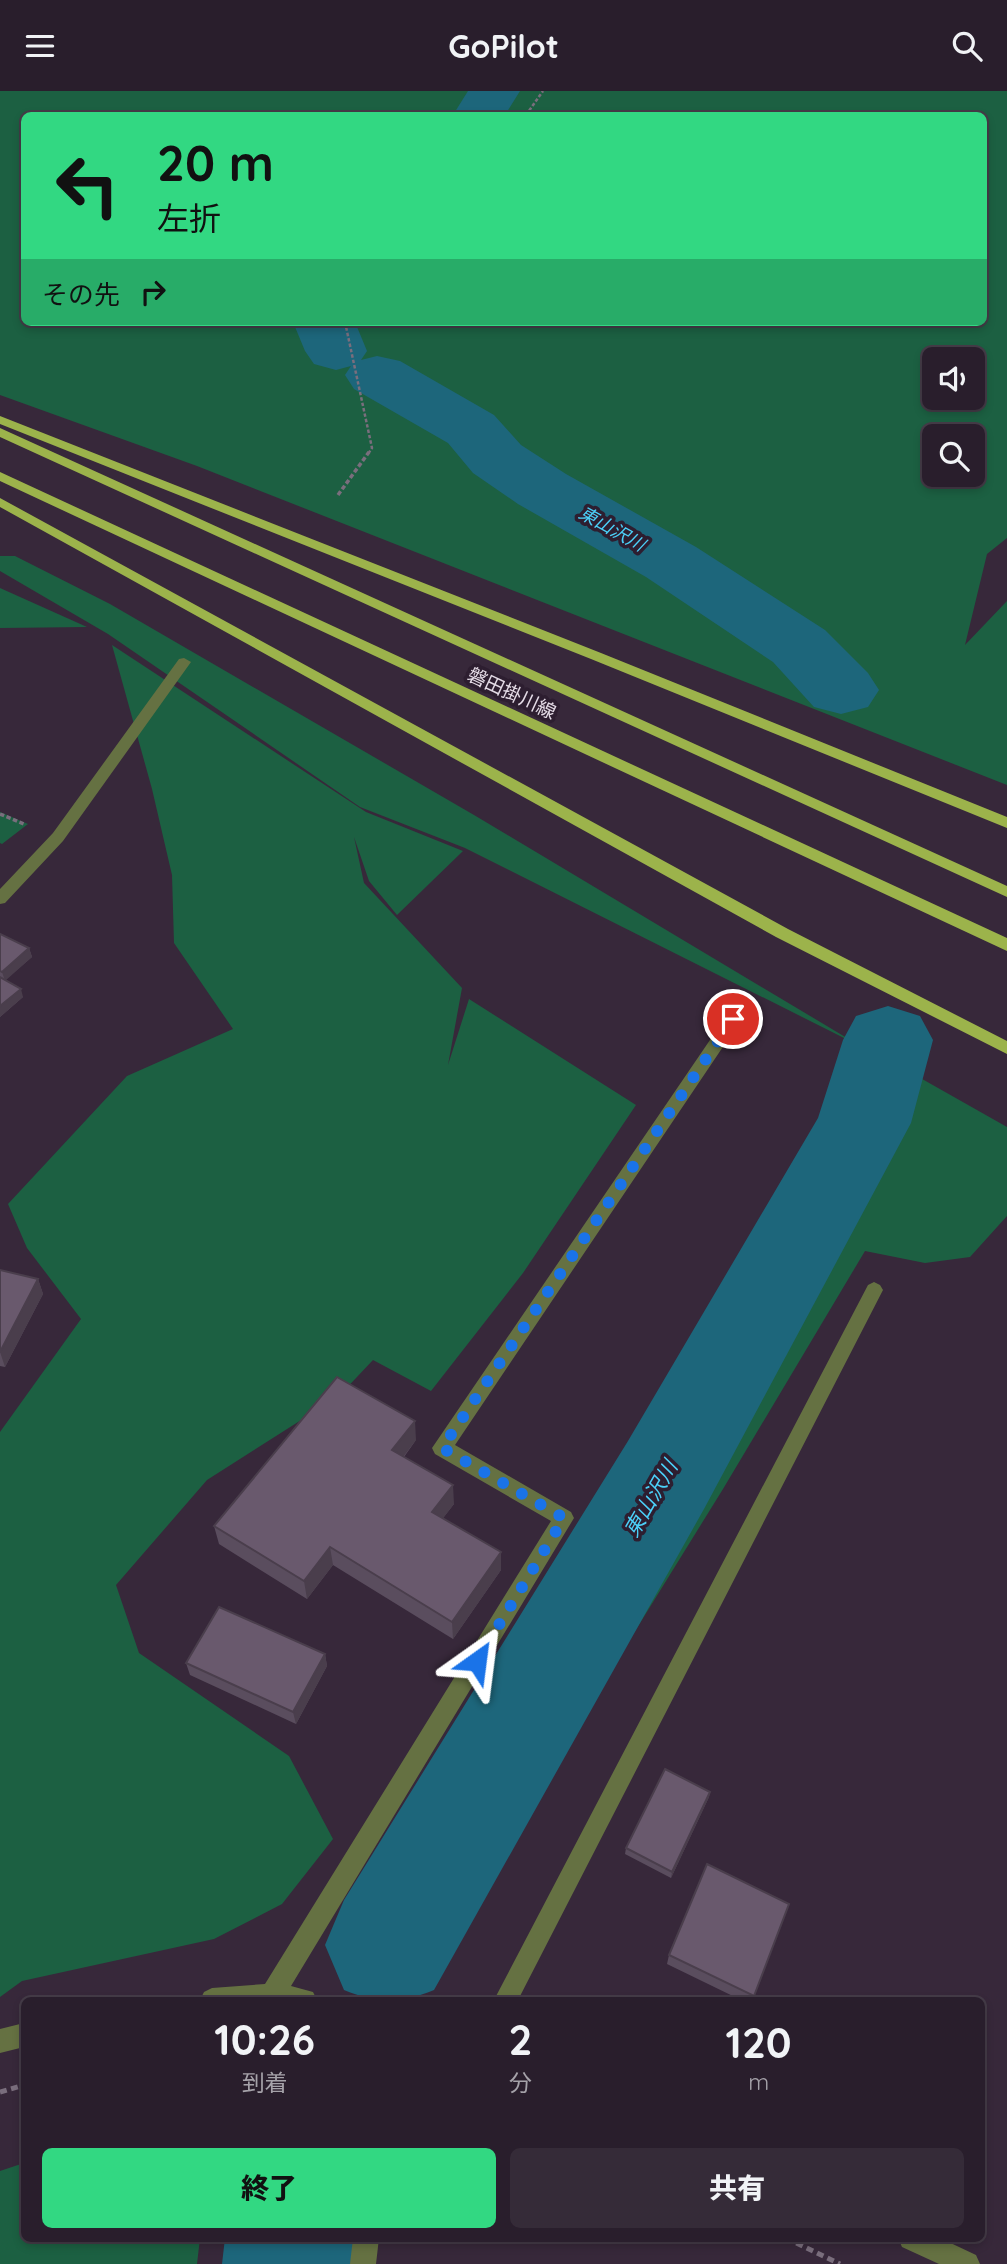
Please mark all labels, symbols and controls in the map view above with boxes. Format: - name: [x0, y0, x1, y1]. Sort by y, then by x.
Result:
- text: GoPilot: [448, 26, 559, 66]
- icon: menu: [21, 27, 59, 65]
- icon: search: [948, 27, 986, 65]
- text: 20 m: [157, 132, 274, 193]
- icon: left: [42, 140, 133, 231]
- text: 左折: [157, 198, 221, 238]
- icon: right: [134, 273, 172, 311]
- text: その先: [42, 278, 120, 311]
- map controls: [922, 347, 985, 487]
- button: sound: [922, 347, 985, 410]
- button: search: [922, 424, 985, 487]
- water label: 東山沢川: [575, 501, 651, 557]
- street label: 磐田掛川線: [464, 662, 560, 724]
- pin: [703, 989, 763, 1049]
- icon: arrive: [714, 1000, 752, 1038]
- water label: 東山沢川: [618, 1454, 683, 1541]
- position arrow: [440, 1624, 514, 1698]
- text: 10:26: [214, 2013, 315, 2066]
- text: 2: [508, 2013, 532, 2066]
- text: 120: [726, 2016, 792, 2069]
- text: m: [748, 2067, 769, 2096]
- text: 到着: [242, 2068, 288, 2097]
- text: 分: [509, 2068, 532, 2097]
- button: 終了: [42, 2148, 496, 2228]
- button: 共有: [510, 2148, 964, 2228]

